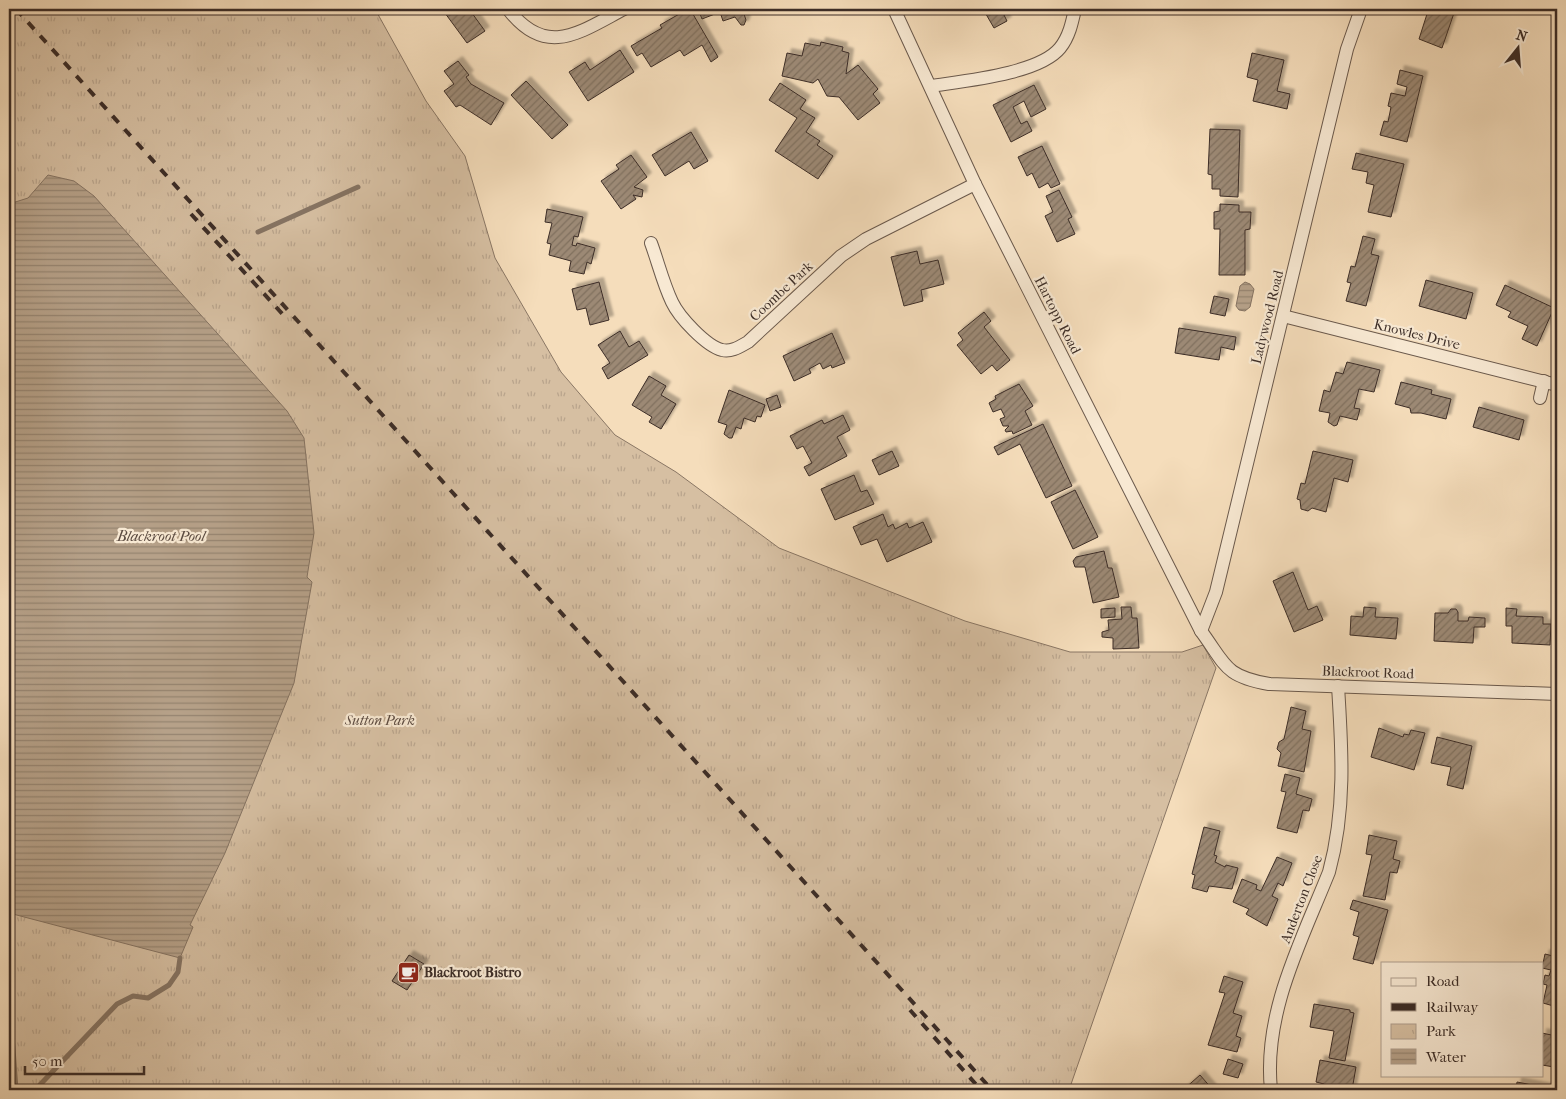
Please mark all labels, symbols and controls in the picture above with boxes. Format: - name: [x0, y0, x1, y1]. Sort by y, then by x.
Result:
- north arrow: [1494, 22, 1544, 72]
- text: N: [1514, 26, 1530, 46]
- street label: Coombe Park: [746, 257, 817, 325]
- street label: Ladywood Road: [1248, 268, 1287, 366]
- street label: Hartopp Road: [1031, 273, 1085, 357]
- street label: Knowles Drive: [1372, 316, 1462, 353]
- water label: Blackroot Pool: [116, 527, 207, 545]
- street label: Blackroot Road: [1322, 662, 1415, 683]
- park label: Sutton Park: [344, 712, 415, 729]
- street label: Anderton Close: [1276, 853, 1326, 947]
- cafe icon: Blackroot Bistro: [396, 960, 420, 984]
- legend: [1381, 962, 1544, 1076]
- place label: Blackroot Bistro: [424, 964, 521, 981]
- text: Road: [1426, 972, 1460, 990]
- text: Railway: [1426, 998, 1479, 1016]
- text: Park: [1426, 1022, 1456, 1040]
- scale bar: [25, 1044, 144, 1076]
- text: Water: [1425, 1048, 1466, 1066]
- text: 50 m: [32, 1052, 63, 1070]

